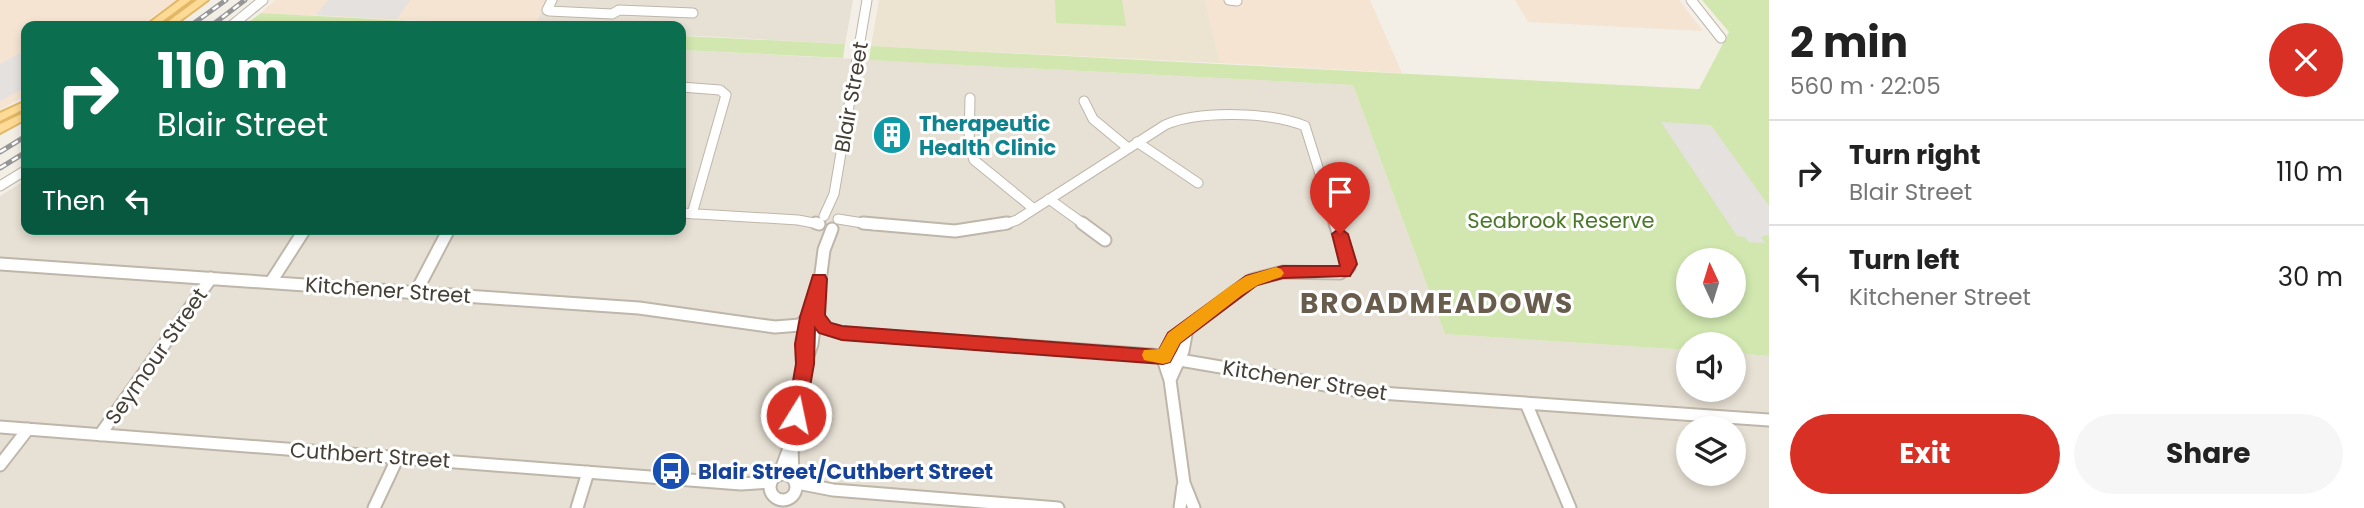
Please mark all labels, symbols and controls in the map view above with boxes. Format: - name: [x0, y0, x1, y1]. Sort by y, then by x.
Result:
- text: 2 min: [1790, 13, 1908, 72]
- button: close: [2269, 23, 2343, 97]
- text: 110 m: [157, 37, 288, 105]
- street label: Blair Street: [827, 39, 875, 155]
- icon: right: [42, 49, 133, 140]
- text: 560 m · 22:05: [1790, 70, 1941, 102]
- text: Blair Street: [157, 102, 328, 147]
- place label: Therapeutic Health Clinic: [919, 109, 1057, 162]
- building icon: Therapeutic Health Clinic: [871, 114, 913, 156]
- text: Turn right: [1849, 137, 1981, 173]
- icon: right: [1790, 154, 1828, 192]
- text: 110 m: [2276, 154, 2343, 190]
- pin: [1310, 162, 1370, 234]
- icon: arrive: [1321, 173, 1359, 211]
- text: Blair Street: [1849, 176, 1972, 208]
- icon: left: [119, 182, 157, 220]
- text: Then: [42, 183, 105, 219]
- park label: Seabrook Reserve: [1467, 206, 1655, 235]
- text: Turn left: [1849, 242, 1960, 278]
- north arrow: [1676, 248, 1746, 318]
- map controls: [1676, 248, 1746, 486]
- icon: left: [1790, 259, 1828, 297]
- text: 30 m: [2278, 259, 2343, 295]
- street label: Kitchener Street: [304, 270, 472, 310]
- text: Kitchener Street: [1849, 281, 2031, 313]
- street label: Seymour Street: [98, 282, 214, 430]
- district label: BROADMEADOWS: [1300, 284, 1574, 323]
- button: sound: [1676, 332, 1746, 402]
- street label: Kitchener Street: [1221, 353, 1389, 407]
- position arrow: [759, 378, 833, 452]
- button: Exit: [1790, 414, 2060, 494]
- button: Share: [2074, 414, 2343, 494]
- button: layers: [1676, 416, 1746, 486]
- street label: Cuthbert Street: [289, 435, 451, 475]
- bus stop icon: Blair Street/Cuthbert Street: [650, 450, 692, 492]
- place label: Blair Street/Cuthbert Street: [698, 457, 993, 486]

